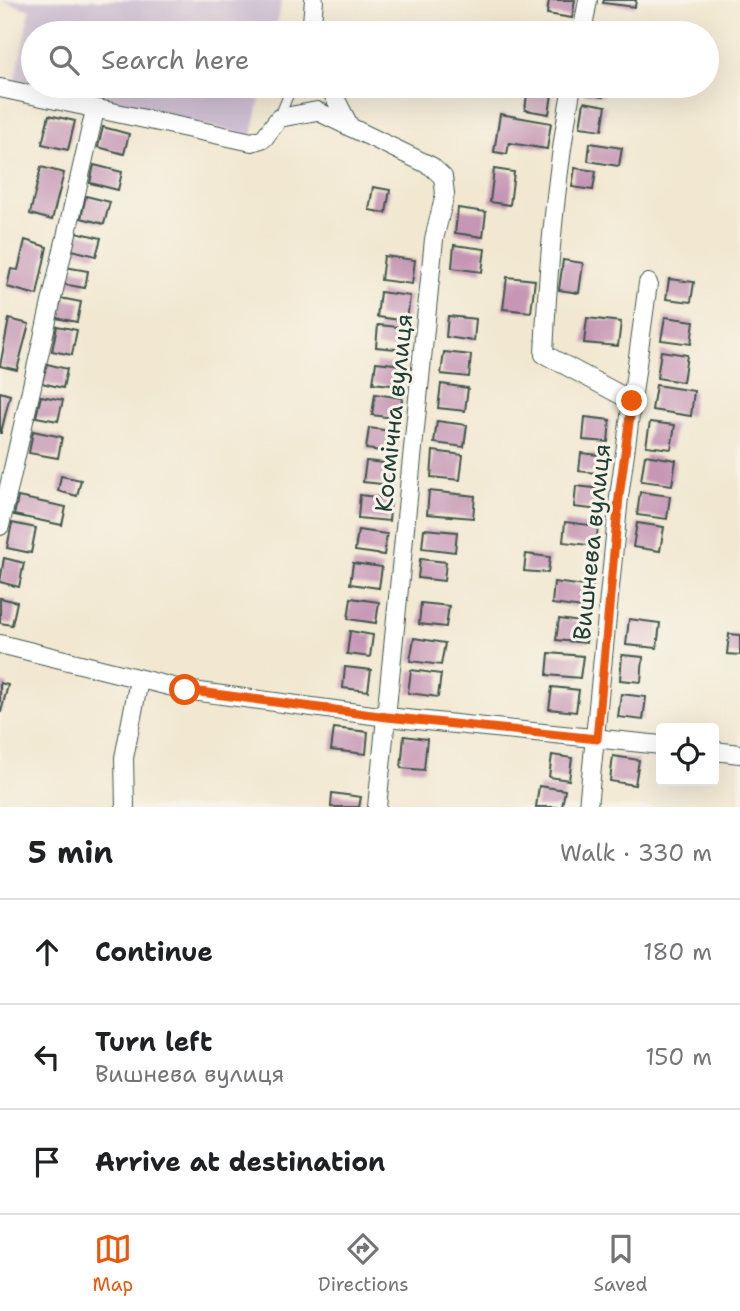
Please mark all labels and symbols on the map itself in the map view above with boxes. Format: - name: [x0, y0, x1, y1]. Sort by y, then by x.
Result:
- street label: Космічна вулиця: [368, 312, 420, 514]
- route end: [616, 385, 647, 416]
- street label: Вишнева вулиця: [566, 442, 618, 642]
- route start: [169, 674, 200, 705]

